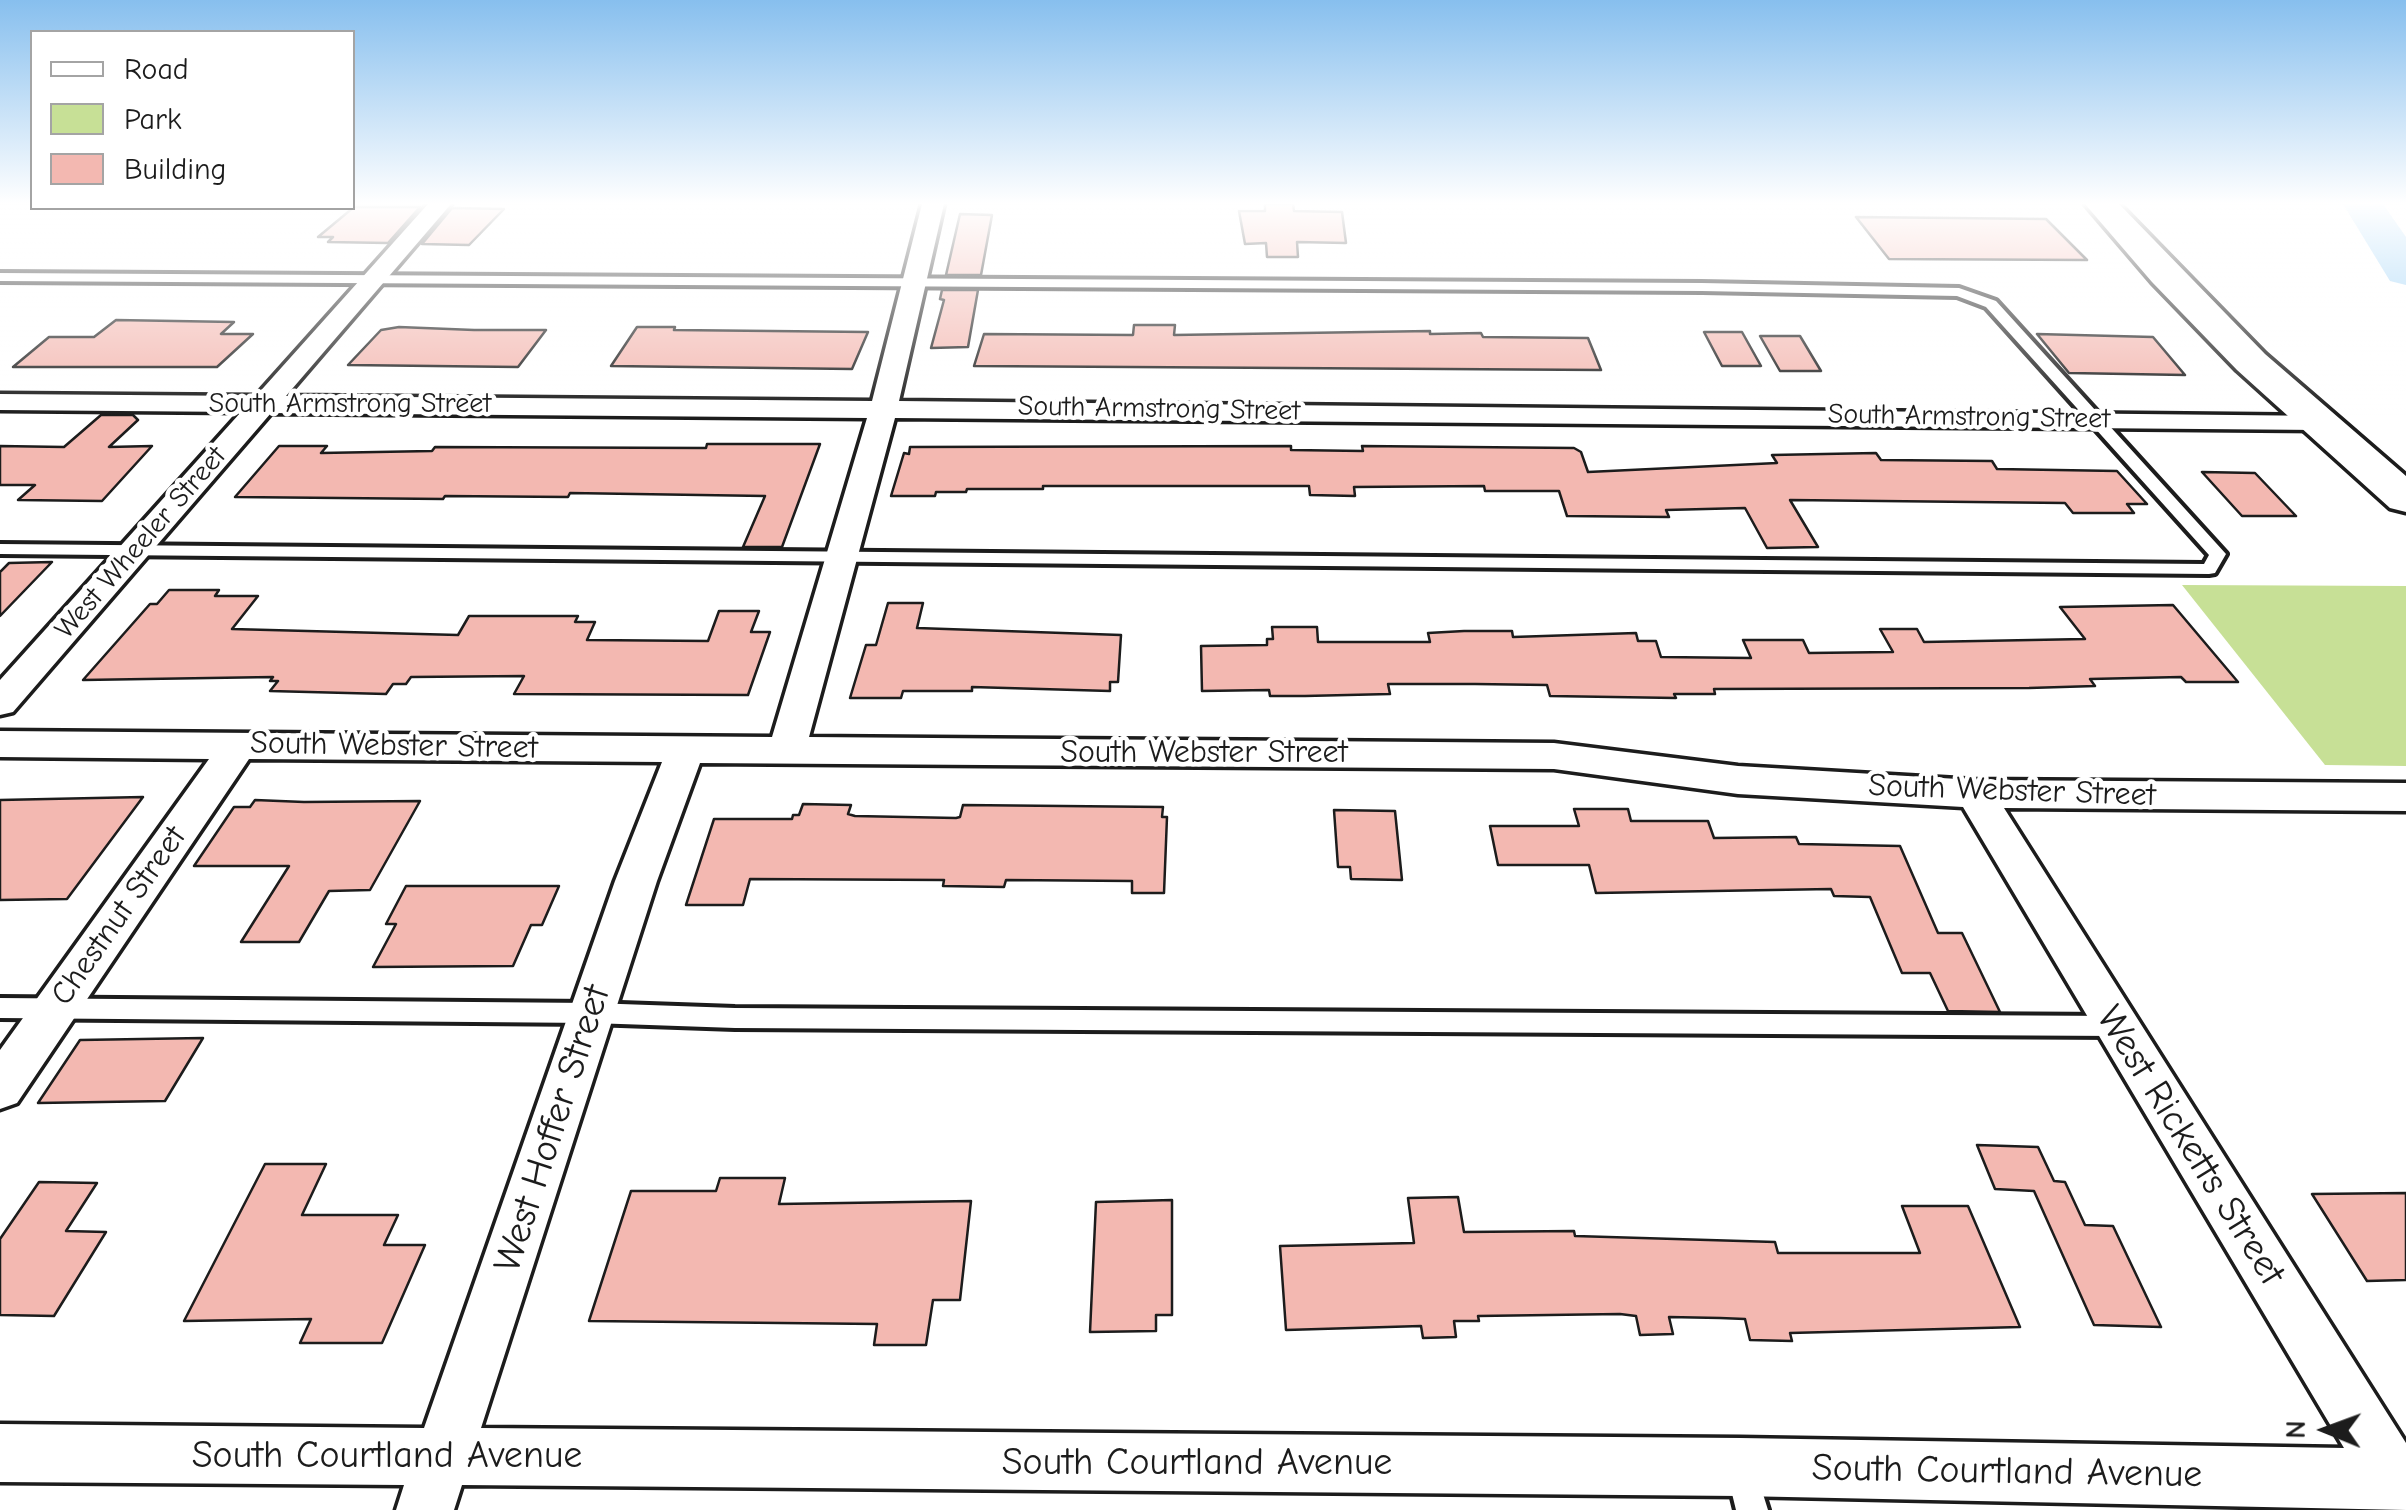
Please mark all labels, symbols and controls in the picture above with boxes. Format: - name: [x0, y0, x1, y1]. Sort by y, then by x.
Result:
- legend: [30, 30, 355, 210]
- text: Road: [124, 52, 189, 87]
- text: Park: [124, 102, 181, 137]
- text: Building: [124, 152, 227, 187]
- street label: South Armstrong Street: [209, 387, 491, 421]
- street label: South Armstrong Street: [1018, 390, 1300, 428]
- street label: South Armstrong Street: [1828, 398, 2110, 436]
- street label: West Wheeler Street: [48, 440, 234, 646]
- street label: South Webster Street: [250, 724, 538, 768]
- street label: South Webster Street: [1060, 734, 1348, 772]
- street label: South Webster Street: [1868, 767, 2156, 815]
- street label: Chestnut Street: [43, 819, 195, 1013]
- street label: West Hoffer Street: [485, 980, 621, 1278]
- street label: West Ricketts Street: [2086, 998, 2294, 1294]
- north arrow: [2276, 1380, 2376, 1480]
- text: N: [2280, 1420, 2312, 1439]
- street label: South Courtland Avenue: [192, 1433, 582, 1479]
- street label: South Courtland Avenue: [1002, 1440, 1392, 1486]
- street label: South Courtland Avenue: [1811, 1446, 2203, 1498]

